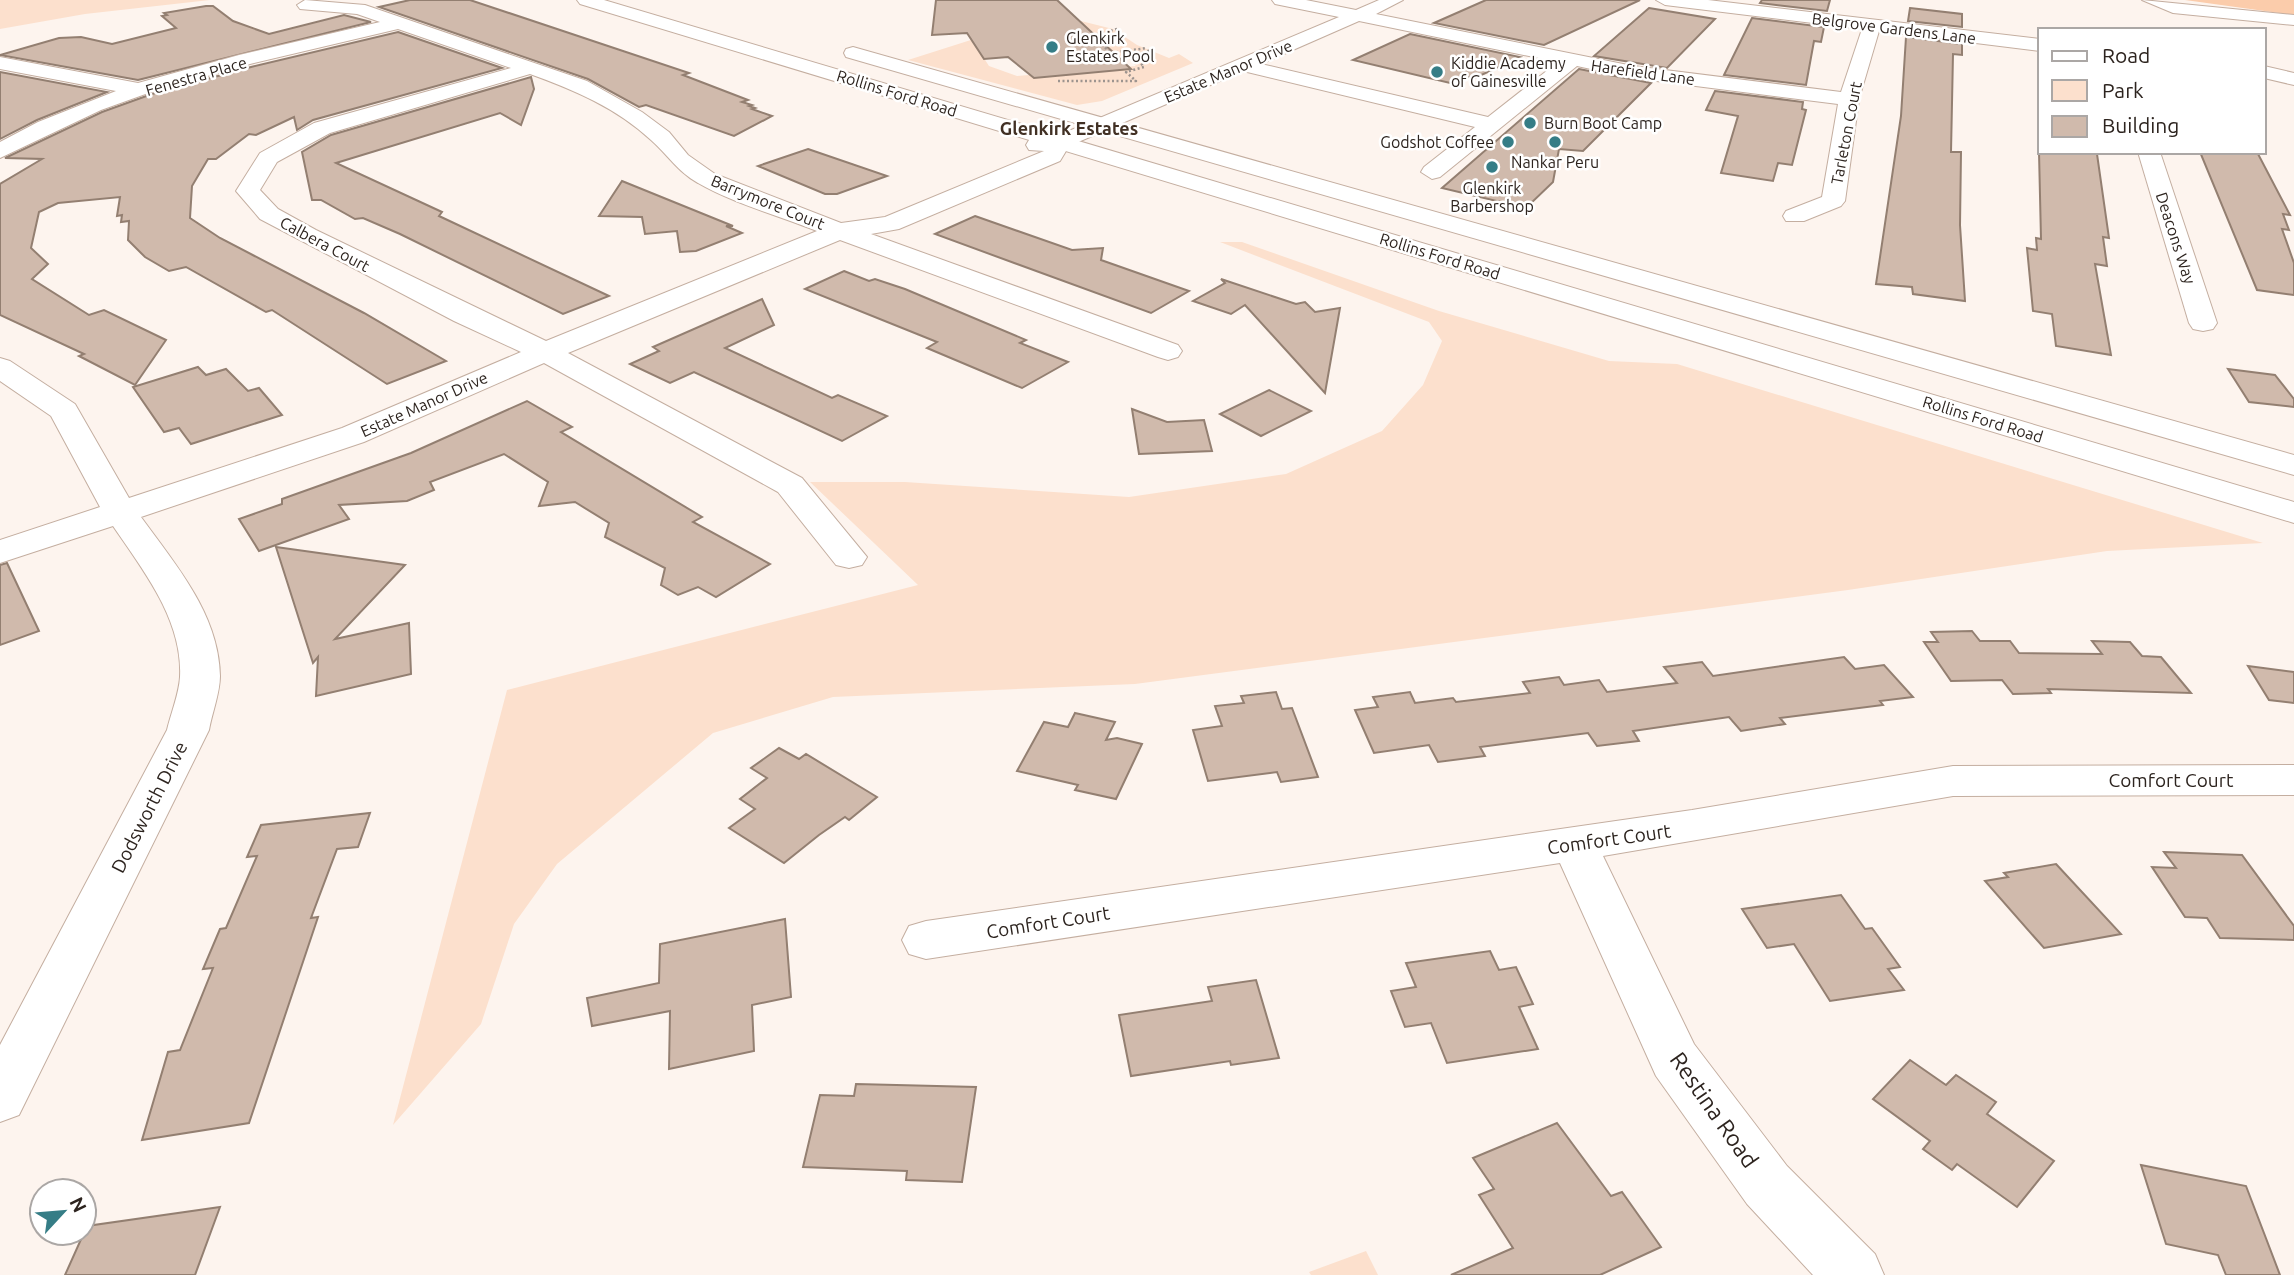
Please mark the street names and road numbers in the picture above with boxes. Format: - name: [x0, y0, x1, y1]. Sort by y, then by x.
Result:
- street label: Belgrove Gardens Lane: [1811, 9, 1977, 47]
- street label: Estate Manor Drive: [1161, 36, 1295, 106]
- street label: Fenestra Place: [143, 53, 249, 99]
- street label: Harefield Lane: [1590, 56, 1696, 88]
- street label: Rollins Ford Road: [835, 66, 959, 120]
- street label: Tarleton Court: [1827, 79, 1865, 186]
- street label: Barrymore Court: [709, 171, 828, 233]
- street label: Deacons Way: [2153, 190, 2199, 286]
- street label: Calbera Court: [277, 213, 374, 276]
- street label: Rollins Ford Road: [1378, 229, 1502, 283]
- street label: Estate Manor Drive: [358, 368, 490, 440]
- street label: Rollins Ford Road: [1921, 392, 2045, 446]
- street label: Dodsworth Drive: [106, 738, 192, 876]
- street label: Comfort Court: [2109, 769, 2234, 791]
- street label: Comfort Court: [1546, 819, 1673, 859]
- street label: Comfort Court: [985, 901, 1112, 943]
- street label: Restina Road: [1666, 1047, 1763, 1172]

